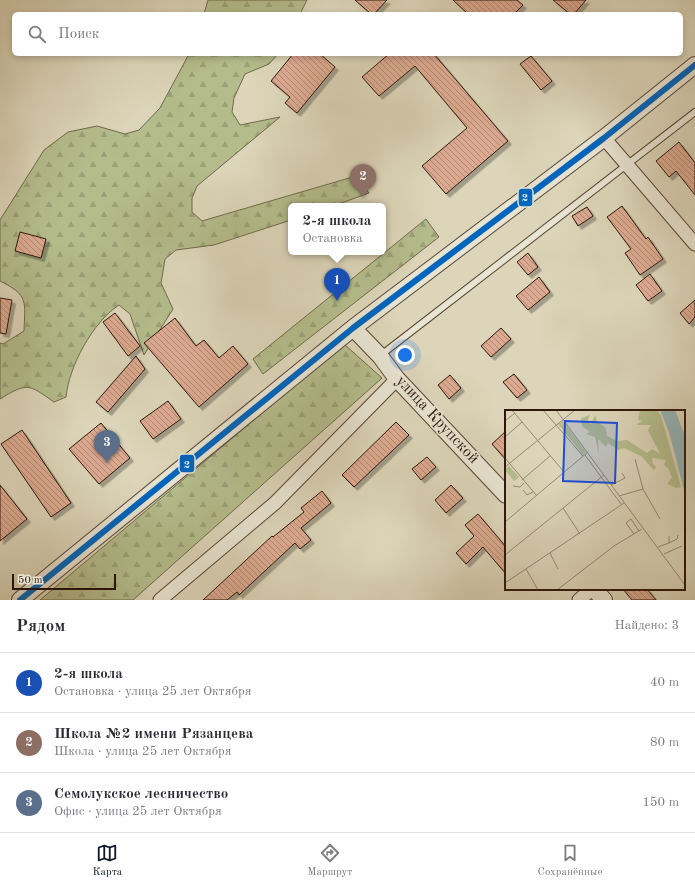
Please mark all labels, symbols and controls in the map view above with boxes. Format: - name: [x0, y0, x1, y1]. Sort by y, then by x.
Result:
- search box: [12, 12, 683, 56]
- icon: search: [26, 23, 48, 45]
- text: Поиск: [58, 27, 99, 42]
- pin: 2: [350, 164, 376, 197]
- line badge: 2: [518, 188, 533, 207]
- text: 2: [522, 193, 528, 204]
- popup: [288, 203, 386, 255]
- text: 2-я школа: [303, 214, 371, 229]
- text: Остановка: [303, 232, 363, 245]
- pin: 1: [324, 268, 350, 301]
- your location: [395, 345, 415, 365]
- street label: улица Крупской: [392, 373, 482, 467]
- inset map: [505, 410, 685, 590]
- pin: 3: [94, 430, 120, 463]
- line badge: 2: [179, 454, 195, 473]
- text: 2: [184, 460, 190, 471]
- scale bar: [12, 572, 116, 591]
- text: 50 m: [18, 575, 43, 586]
- text: Рядом: [16, 618, 65, 635]
- text: Найдено: 3: [615, 619, 679, 632]
- text: 2-я школа: [54, 667, 123, 682]
- text: 1: [25, 676, 33, 689]
- text: 40 m: [650, 676, 679, 689]
- text: Остановка · улица 25 лет Октября: [54, 685, 251, 698]
- text: Школа №2 имени Рязанцева: [54, 727, 253, 742]
- text: 2: [25, 736, 33, 749]
- text: 80 m: [650, 736, 679, 749]
- text: Школа · улица 25 лет Октября: [54, 745, 232, 758]
- text: Семолукское лесничество: [54, 787, 228, 802]
- text: 3: [25, 796, 33, 809]
- text: 150 m: [642, 796, 679, 809]
- text: Офис · улица 25 лет Октября: [54, 805, 222, 818]
- tab: Карта: [93, 842, 122, 880]
- tab: Маршрут: [307, 842, 353, 880]
- tab: Сохранённые: [538, 842, 602, 880]

